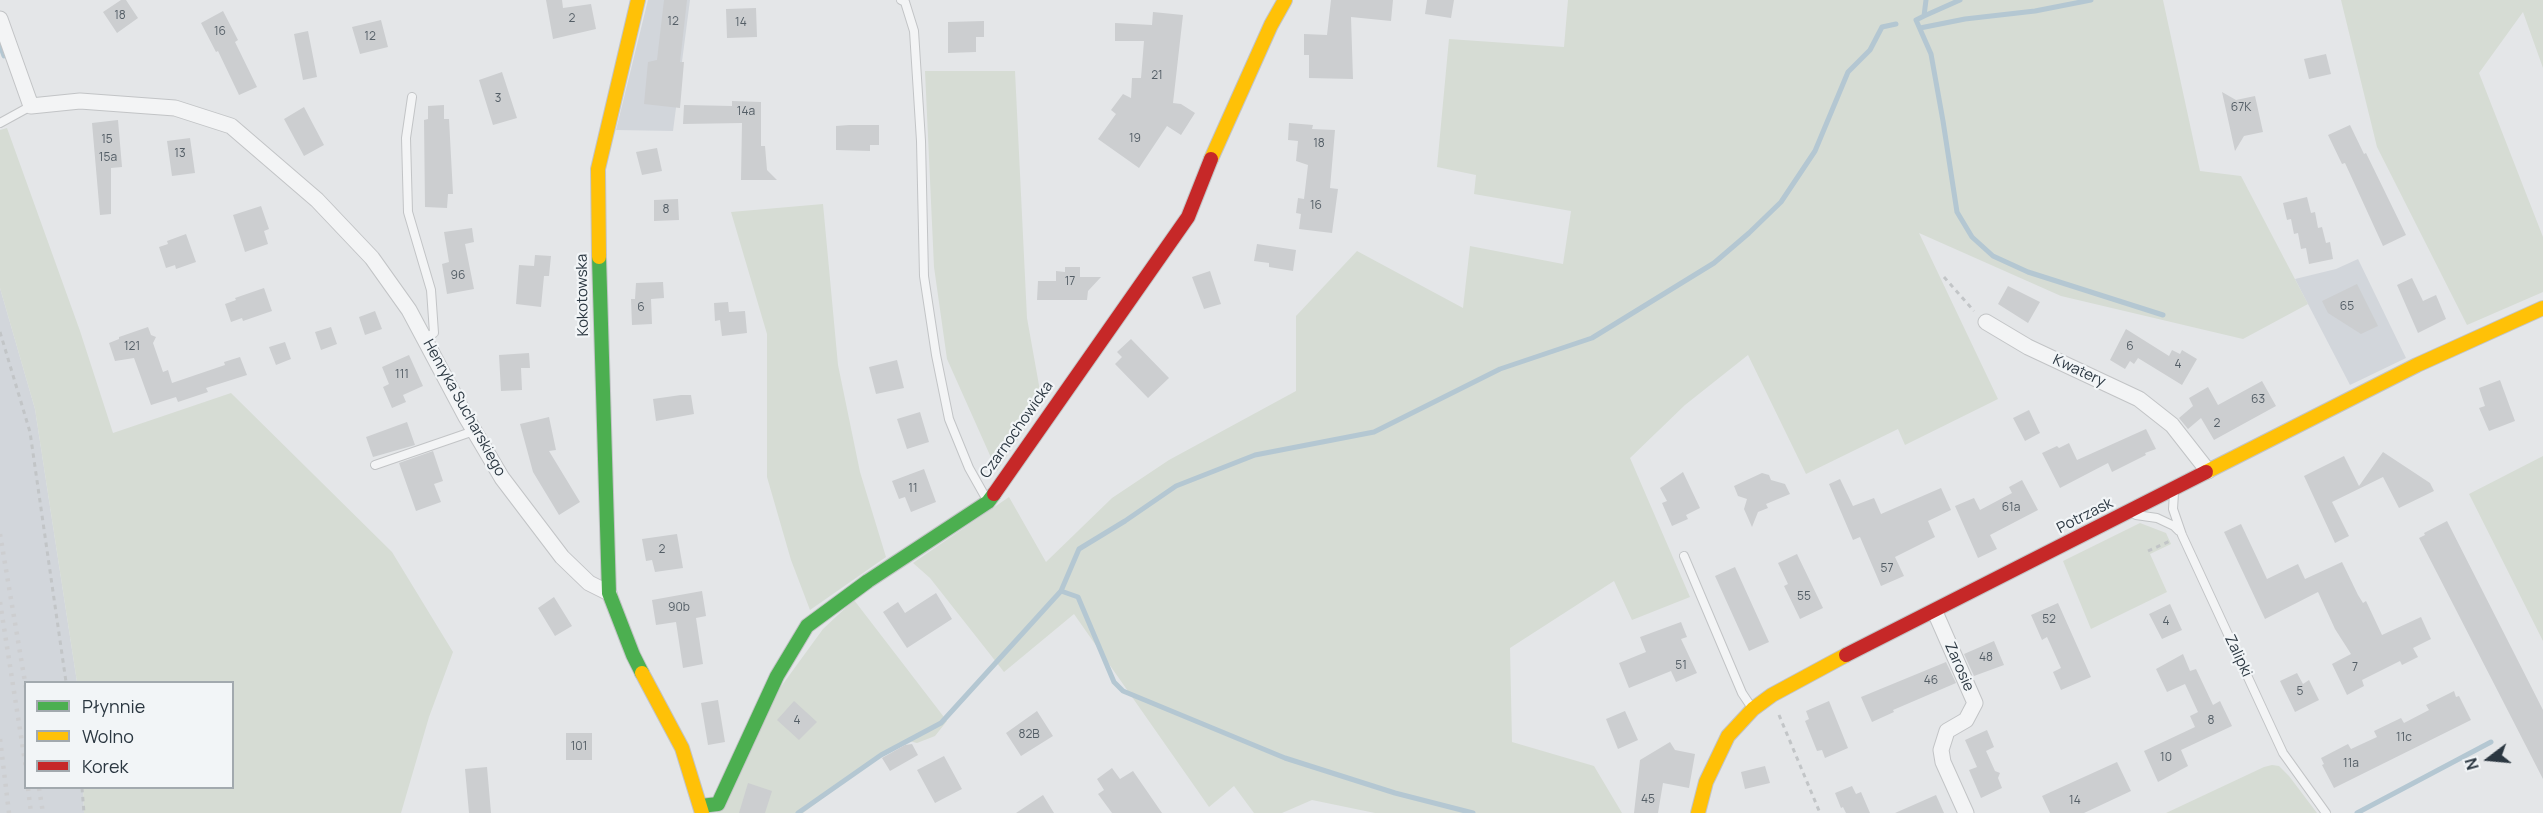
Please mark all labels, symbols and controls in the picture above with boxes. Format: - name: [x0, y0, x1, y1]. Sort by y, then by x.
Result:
- house number: 18: [114, 9, 126, 23]
- house number: 2: [569, 12, 575, 26]
- house number: 12: [667, 15, 679, 29]
- house number: 14: [735, 16, 747, 30]
- house number: 16: [214, 25, 226, 39]
- house number: 12: [364, 30, 376, 44]
- house number: 21: [1151, 69, 1163, 83]
- house number: 3: [495, 92, 501, 106]
- house number: 67K: [2231, 101, 2251, 115]
- house number: 14a: [737, 105, 755, 119]
- house number: 19: [1129, 132, 1141, 146]
- house number: 15: [101, 133, 113, 147]
- house number: 18: [1313, 137, 1325, 151]
- house number: 13: [174, 147, 186, 161]
- house number: 15a: [99, 151, 117, 165]
- house number: 16: [1310, 199, 1322, 213]
- house number: 8: [663, 203, 669, 217]
- street label: Kokotowska: [573, 254, 593, 336]
- house number: 96: [451, 269, 465, 283]
- house number: 17: [1065, 275, 1075, 289]
- house number: 65: [2340, 300, 2354, 314]
- house number: 6: [637, 301, 645, 315]
- street label: Henryka Sucharskiego: [419, 336, 509, 480]
- house number: 121: [124, 340, 140, 354]
- house number: 6: [2126, 340, 2134, 354]
- street label: Kwatery: [2050, 351, 2108, 391]
- house number: 4: [2174, 358, 2182, 372]
- house number: 111: [395, 368, 409, 382]
- street label: Czarnochowicka: [977, 378, 1057, 482]
- house number: 63: [2251, 393, 2265, 407]
- house number: 2: [2214, 417, 2220, 431]
- house number: 11: [908, 482, 918, 496]
- street label: Potrzask: [2054, 494, 2116, 538]
- house number: 61a: [2002, 501, 2020, 515]
- house number: 2: [659, 543, 665, 557]
- house number: 57: [1881, 562, 1893, 576]
- house number: 55: [1797, 590, 1811, 604]
- house number: 90b: [668, 601, 690, 615]
- house number: 52: [2042, 613, 2056, 627]
- house number: 4: [2162, 615, 2170, 629]
- street label: Zalipki: [2220, 632, 2256, 680]
- street label: Zarosie: [1940, 640, 1978, 694]
- house number: 48: [1979, 651, 1993, 665]
- house number: 51: [1675, 659, 1687, 673]
- house number: 7: [2352, 661, 2358, 675]
- house number: 46: [1924, 674, 1938, 688]
- legend: [24, 681, 234, 789]
- house number: 5: [2297, 685, 2303, 699]
- text: Płynnie: [82, 694, 145, 718]
- house number: 4: [793, 714, 801, 728]
- house number: 8: [2208, 714, 2214, 728]
- text: Wolno: [82, 724, 134, 748]
- house number: 82B: [1018, 728, 1040, 742]
- north arrow: [2459, 729, 2519, 789]
- house number: 11c: [2396, 731, 2412, 745]
- house number: 101: [571, 740, 587, 754]
- house number: 10: [2160, 751, 2172, 765]
- text: Korek: [82, 754, 128, 778]
- text: N: [2460, 755, 2484, 773]
- house number: 11a: [2343, 757, 2359, 771]
- house number: 45: [1641, 793, 1655, 807]
- house number: 14: [2069, 794, 2081, 808]

